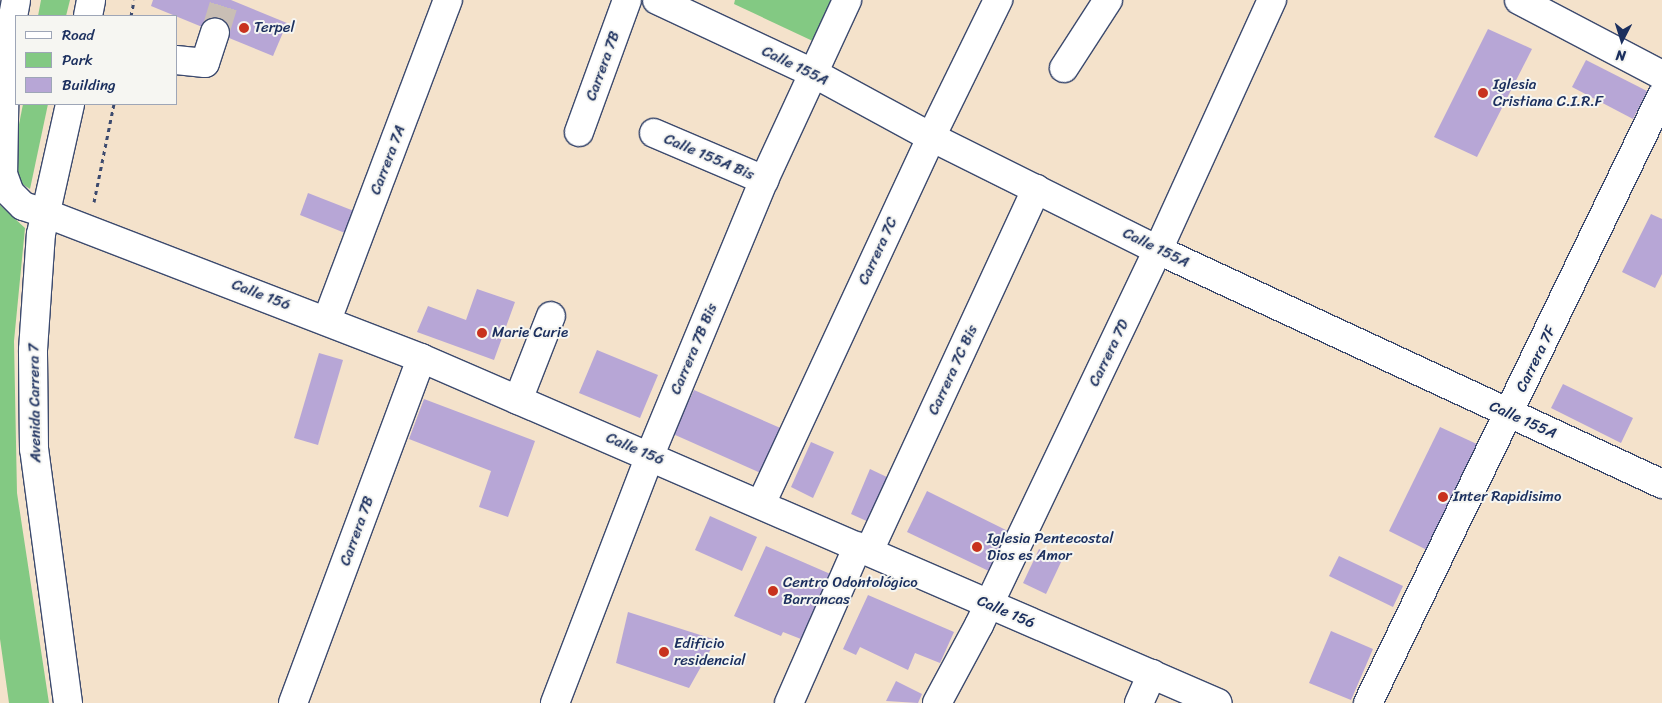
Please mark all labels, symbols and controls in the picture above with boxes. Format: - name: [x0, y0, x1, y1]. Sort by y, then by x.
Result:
- legend: [15, 15, 178, 105]
- north arrow: [1597, 15, 1647, 65]
- place label: Terpel: [254, 19, 295, 37]
- text: Road: [62, 22, 94, 48]
- marker: Terpel: [238, 22, 250, 34]
- street label: Carrera 7B: [582, 29, 624, 103]
- street label: Calle 155A: [759, 42, 831, 90]
- text: N: [1615, 43, 1627, 68]
- text: Park: [62, 47, 93, 73]
- text: Building: [62, 72, 116, 98]
- place label: Iglesia Cristiana C.I.R.F: [1493, 75, 1603, 110]
- marker: Iglesia Cristiana C.I.R.F: [1477, 87, 1489, 99]
- street label: Carrera 7A: [367, 123, 409, 197]
- street label: Calle 155A Bis: [661, 130, 757, 184]
- street label: Carrera 7C: [855, 214, 901, 288]
- street label: Calle 155A: [1120, 224, 1192, 272]
- street label: Calle 156: [229, 276, 293, 314]
- street label: Carrera 7B Bis: [667, 301, 721, 397]
- street label: Carrera 7D: [1085, 317, 1133, 389]
- street label: Carrera 7C Bis: [924, 322, 982, 418]
- street label: Carrera 7F: [1512, 323, 1560, 395]
- place label: Marie Curie: [492, 324, 568, 342]
- marker: Marie Curie: [476, 327, 488, 339]
- street label: Avenida Carrera 7: [25, 343, 45, 463]
- street label: Calle 155A: [1487, 397, 1559, 443]
- street label: Calle 156: [603, 429, 667, 469]
- place label: Inter Rapidisimo: [1453, 488, 1562, 506]
- marker: Inter Rapidisimo: [1437, 491, 1449, 503]
- street label: Carrera 7B: [336, 494, 378, 568]
- place label: Iglesia Pentecostal Dios es Amor: [987, 529, 1114, 564]
- marker: Iglesia Pentecostal Dios es Amor: [971, 541, 983, 553]
- place label: Centro Odontológico Barrancas: [783, 573, 918, 608]
- marker: Centro Odontológico Barrancas: [767, 585, 779, 597]
- street label: Calle 156: [974, 592, 1038, 632]
- place label: Edificio residencial: [674, 634, 746, 669]
- marker: Edificio residencial: [658, 646, 670, 658]

